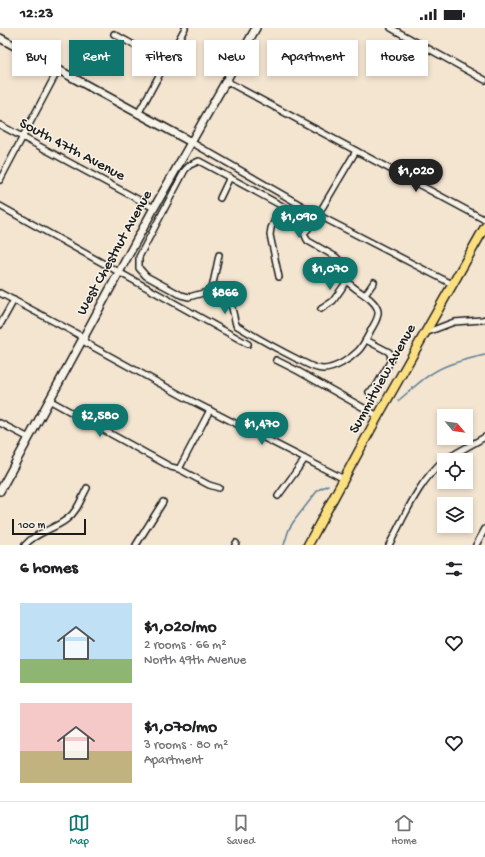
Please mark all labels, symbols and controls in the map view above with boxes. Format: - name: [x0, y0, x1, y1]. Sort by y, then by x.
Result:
- text: 12:23: [20, 5, 53, 23]
- chip: Buy: [12, 40, 61, 76]
- chip: Rent: [69, 40, 124, 76]
- chip: Filters: [132, 40, 196, 76]
- chip: New: [204, 40, 259, 76]
- chip: Apartment: [267, 40, 358, 76]
- chip: House: [366, 40, 428, 76]
- street label: South 47th Avenue: [16, 115, 128, 186]
- pin: $1,020: [383, 159, 449, 193]
- text: $1,020: [398, 164, 434, 179]
- street label: West Chestnut Avenue: [73, 187, 157, 319]
- pin: $1,090: [266, 205, 332, 239]
- text: $1,090: [281, 210, 317, 225]
- pin: $1,070: [297, 257, 363, 291]
- text: $1,070: [312, 262, 348, 277]
- pin: $866: [201, 281, 249, 315]
- text: $866: [212, 286, 238, 301]
- street label: Summitview Avenue: [345, 321, 421, 437]
- pin: $2,580: [67, 404, 133, 438]
- text: $2,580: [81, 409, 119, 424]
- north arrow: [437, 409, 473, 445]
- map controls: [437, 409, 473, 533]
- pin: $1,470: [229, 412, 295, 446]
- text: $1,470: [244, 417, 280, 432]
- button: locate: [437, 453, 473, 489]
- button: layers: [437, 497, 473, 533]
- scale bar: [12, 517, 86, 536]
- text: 100 m: [18, 520, 45, 532]
- icon: filters: [443, 558, 465, 580]
- text: 6 homes: [20, 559, 78, 579]
- text: $1,020/mo: [144, 618, 216, 638]
- icon: home: [52, 619, 100, 667]
- icon: heart: [443, 632, 465, 654]
- text: 2 rooms · 66 m²: [144, 638, 226, 653]
- text: North 49th Avenue: [144, 653, 246, 668]
- text: $1,070/mo: [144, 718, 217, 738]
- icon: home: [52, 719, 100, 767]
- icon: heart: [443, 732, 465, 754]
- text: 3 rooms · 80 m²: [144, 738, 228, 753]
- text: Apartment: [144, 753, 203, 768]
- tab: Map: [68, 812, 90, 848]
- tab: Saved: [227, 812, 255, 848]
- tab: Home: [391, 812, 417, 848]

